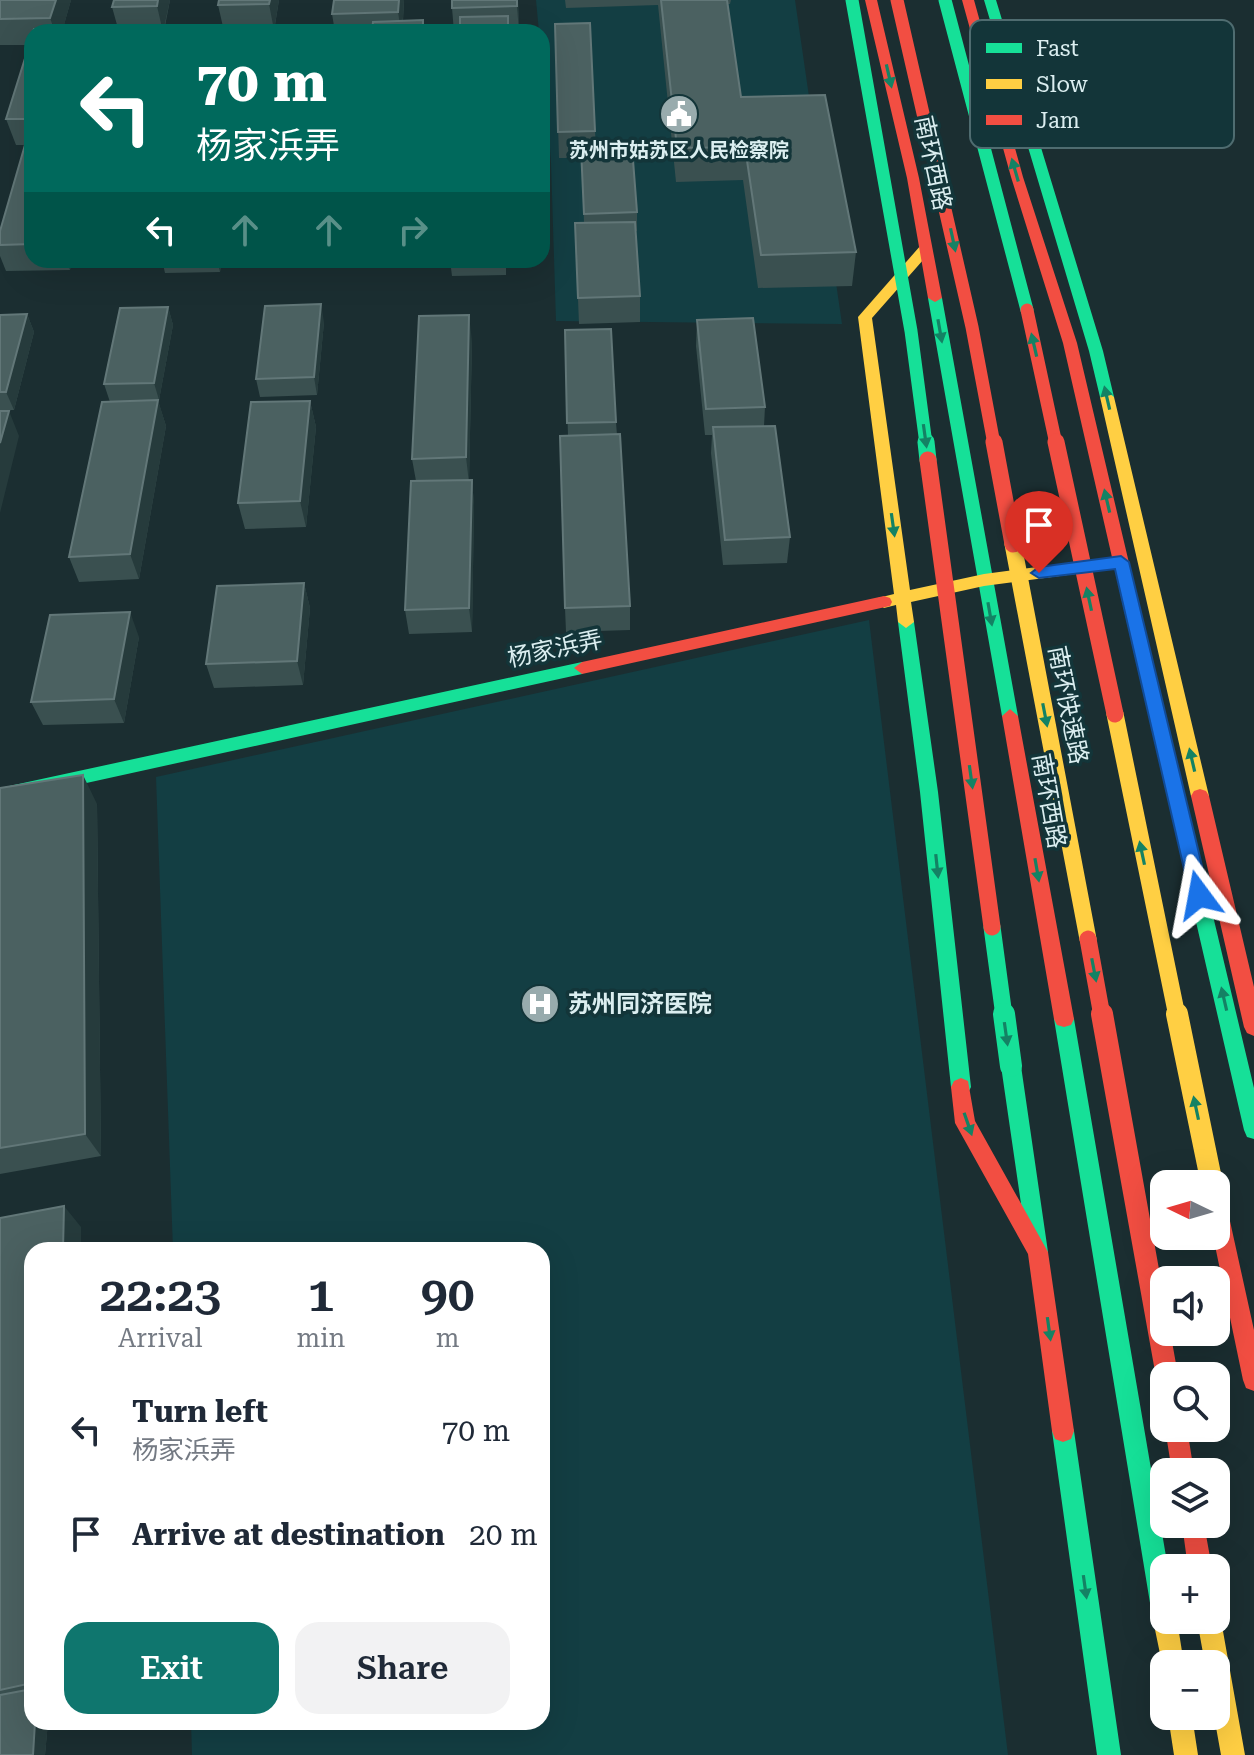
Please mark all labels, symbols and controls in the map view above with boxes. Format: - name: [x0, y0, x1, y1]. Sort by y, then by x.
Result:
- legend: [970, 20, 1234, 148]
- text: Fast: [1036, 36, 1079, 61]
- text: 70 m: [196, 49, 327, 115]
- icon: left: [64, 56, 168, 160]
- one-way arrow: [883, 64, 896, 89]
- text: Slow: [1036, 72, 1089, 97]
- public building icon: 苏州市姑苏区人民检察院: [658, 93, 700, 135]
- text: Jam: [1036, 108, 1080, 133]
- street label: 南环西路: [909, 113, 957, 213]
- text: 杨家浜弄: [196, 125, 340, 167]
- place label: 苏州市姑苏区人民检察院: [569, 138, 789, 162]
- one-way arrow: [1008, 157, 1021, 181]
- icon: left: [139, 208, 183, 252]
- icon: ahead: [223, 208, 267, 252]
- icon: ahead: [307, 208, 351, 252]
- icon: right: [391, 208, 435, 252]
- one-way arrow: [947, 227, 960, 252]
- one-way arrow: [934, 319, 947, 344]
- one-way arrow: [1027, 332, 1039, 357]
- one-way arrow: [1100, 385, 1113, 410]
- one-way arrow: [919, 424, 932, 449]
- one-way arrow: [1100, 488, 1113, 513]
- pin: [1005, 491, 1073, 573]
- icon: arrive: [1017, 503, 1061, 547]
- one-way arrow: [887, 513, 900, 538]
- one-way arrow: [1083, 586, 1095, 611]
- one-way arrow: [984, 602, 996, 627]
- street label: 杨家浜弄: [505, 625, 605, 673]
- street label: 南环快速路: [1043, 643, 1093, 767]
- one-way arrow: [1040, 702, 1052, 727]
- one-way arrow: [1185, 748, 1197, 773]
- street label: 南环西路: [1027, 751, 1071, 851]
- one-way arrow: [965, 765, 978, 790]
- one-way arrow: [1136, 841, 1148, 866]
- position arrow: [1157, 853, 1241, 937]
- one-way arrow: [931, 854, 944, 879]
- one-way arrow: [1032, 858, 1044, 883]
- one-way arrow: [1088, 958, 1101, 983]
- hospital icon: 苏州同济医院: [519, 983, 561, 1025]
- one-way arrow: [1217, 987, 1229, 1012]
- place label: 苏州同济医院: [568, 990, 712, 1018]
- one-way arrow: [1000, 1022, 1013, 1047]
- one-way arrow: [1189, 1095, 1201, 1120]
- one-way arrow: [963, 1112, 975, 1136]
- north arrow: [1150, 1170, 1230, 1250]
- map controls: [1150, 1170, 1230, 1730]
- button: sound: [1150, 1266, 1230, 1346]
- text: 22:23: [99, 1267, 221, 1323]
- text: 1: [308, 1267, 334, 1323]
- text: 90: [421, 1267, 475, 1323]
- one-way arrow: [1043, 1317, 1056, 1342]
- text: Arrival: [118, 1323, 203, 1353]
- text: min: [297, 1323, 345, 1353]
- text: m: [436, 1323, 460, 1353]
- button: search: [1150, 1362, 1230, 1442]
- text: Turn left: [132, 1394, 268, 1429]
- icon: left: [64, 1408, 108, 1452]
- text: 70 m: [441, 1413, 510, 1448]
- text: 杨家浜弄: [132, 1435, 236, 1465]
- button: layers: [1150, 1458, 1230, 1538]
- icon: arrive: [64, 1512, 108, 1556]
- text: Arrive at destination: [132, 1517, 445, 1552]
- text: 20 m: [469, 1517, 538, 1552]
- button: +: [1150, 1554, 1230, 1634]
- one-way arrow: [1079, 1575, 1092, 1600]
- button: Exit: [64, 1622, 279, 1714]
- button: Share: [295, 1622, 510, 1714]
- button: −: [1150, 1650, 1230, 1730]

